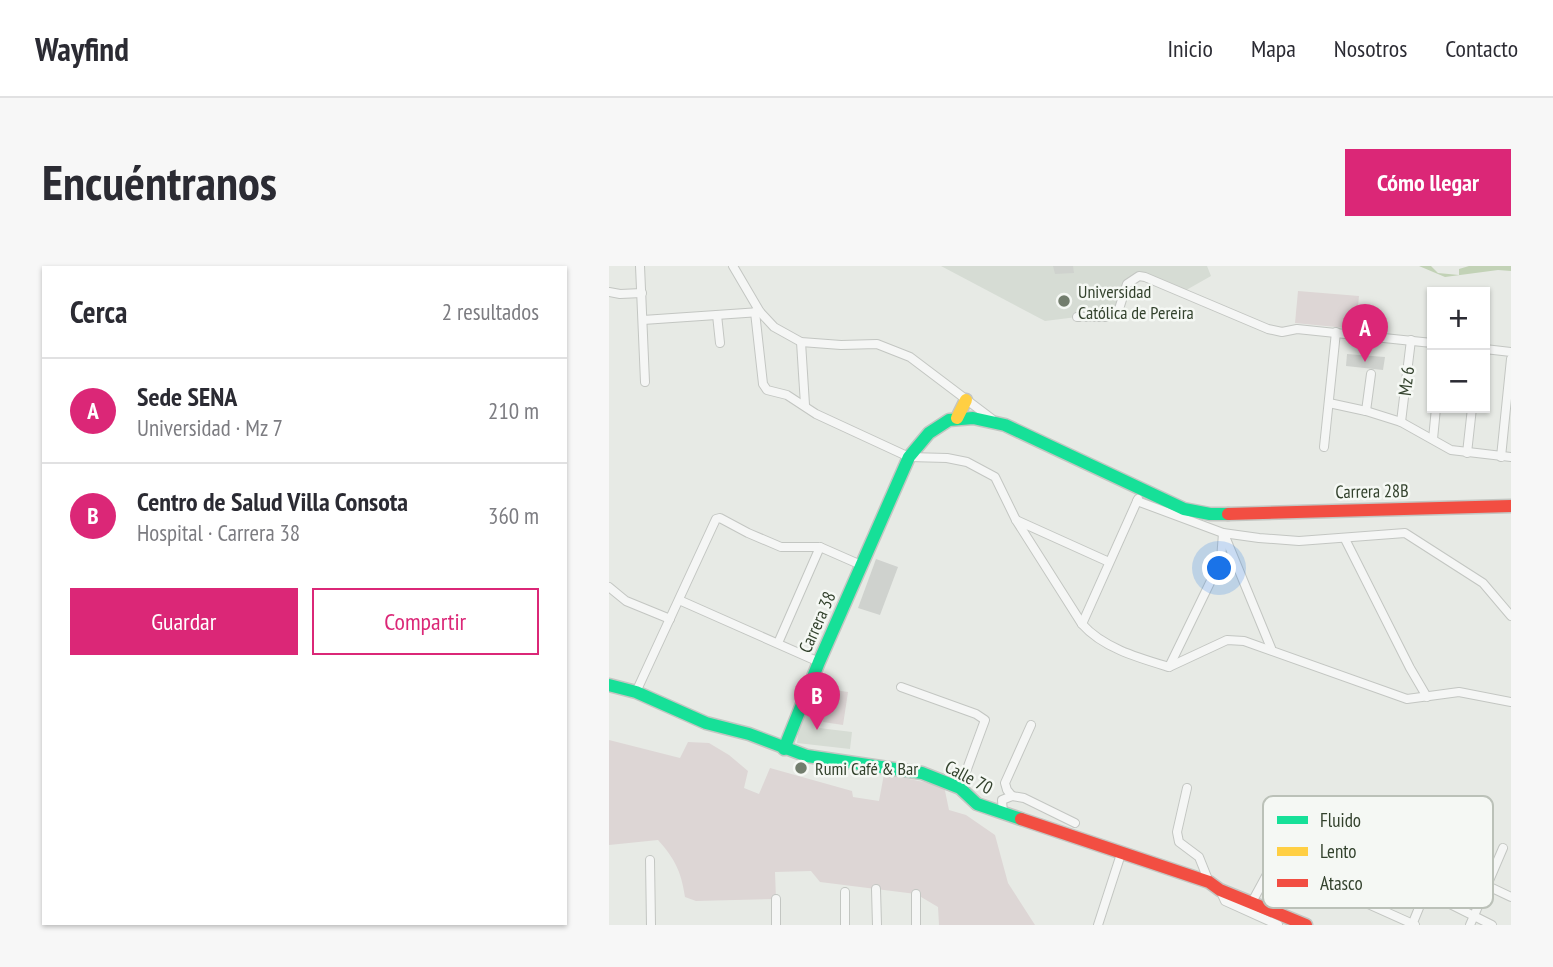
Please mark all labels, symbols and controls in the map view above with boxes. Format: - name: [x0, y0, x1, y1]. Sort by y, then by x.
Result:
- text: Wayfind: [35, 27, 129, 70]
- text: Inicio: [1167, 33, 1213, 64]
- text: Mapa: [1251, 33, 1296, 64]
- text: Nosotros: [1334, 33, 1407, 64]
- text: Contacto: [1445, 33, 1518, 64]
- button: Cómo llegar: [1345, 149, 1511, 216]
- text: Encuéntranos: [42, 150, 277, 214]
- place label: Universidad Católica de Pereira: [1078, 280, 1194, 324]
- map controls: [1427, 287, 1490, 413]
- button: +: [1427, 287, 1490, 350]
- text: Cerca: [70, 292, 127, 331]
- marker: Universidad Católica de Pereira: [1056, 293, 1072, 309]
- text: 2 resultados: [442, 297, 539, 326]
- pin: A: [1342, 304, 1388, 362]
- button: −: [1427, 350, 1490, 413]
- street label: Mz 6: [1393, 365, 1419, 397]
- text: Sede SENA: [137, 380, 237, 413]
- text: A: [87, 396, 99, 425]
- text: 210 m: [488, 396, 539, 425]
- text: Universidad · Mz 7: [137, 413, 283, 442]
- street label: Carrera 28B: [1335, 479, 1409, 503]
- text: Centro de Salud Villa Consota: [137, 485, 408, 518]
- text: B: [87, 501, 99, 530]
- text: 360 m: [488, 501, 539, 530]
- text: Hospital · Carrera 38: [137, 518, 300, 547]
- your location: [1202, 551, 1236, 585]
- button: Guardar: [70, 588, 298, 655]
- button: Compartir: [312, 588, 539, 655]
- street label: Carrera 38: [793, 588, 841, 656]
- pin: B: [794, 672, 840, 730]
- street label: Calle 70: [941, 755, 997, 799]
- place label: Rumi Café & Bar: [815, 757, 918, 780]
- marker: Rumi Café & Bar: [793, 760, 809, 776]
- legend: [1263, 796, 1493, 908]
- text: Fluido: [1320, 808, 1361, 832]
- text: Lento: [1320, 839, 1357, 863]
- text: Atasco: [1320, 871, 1363, 895]

